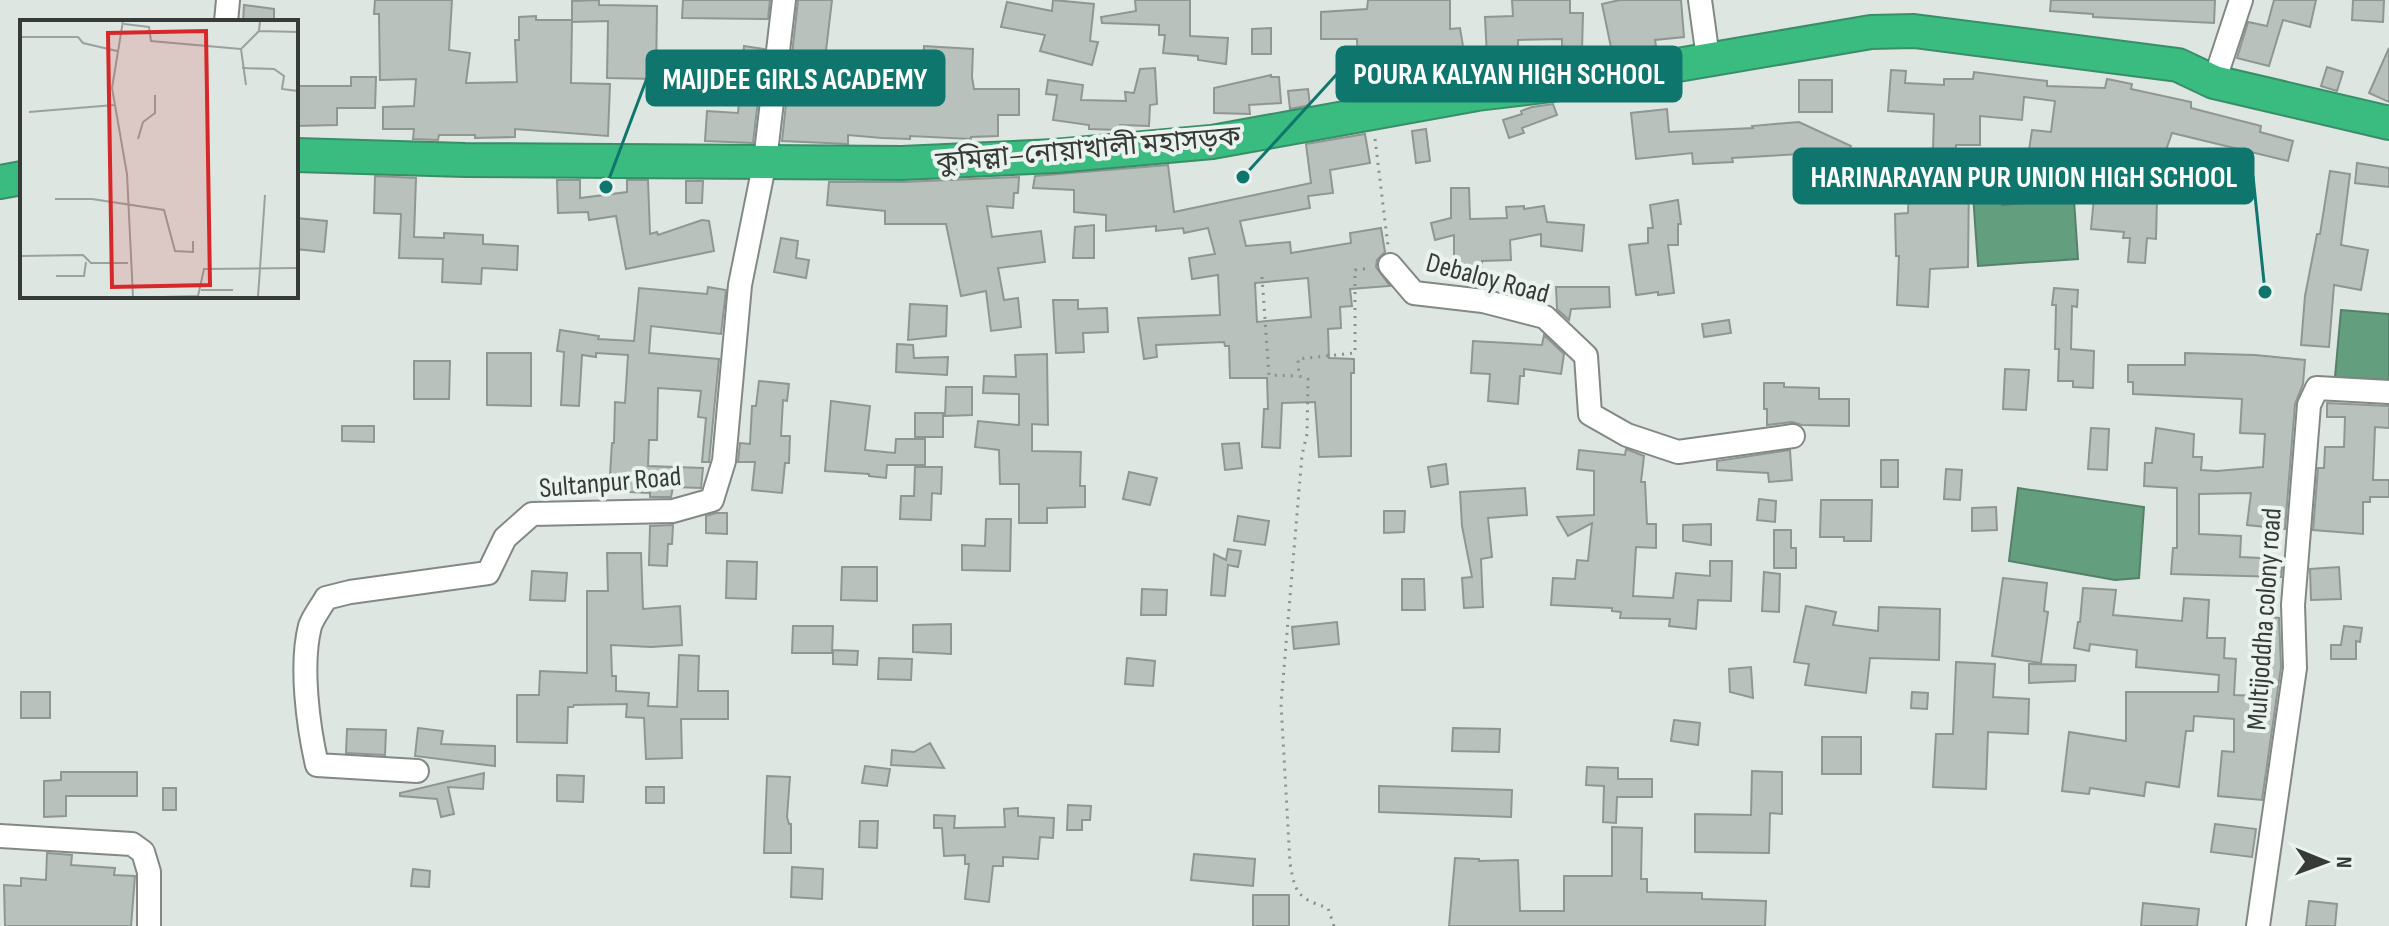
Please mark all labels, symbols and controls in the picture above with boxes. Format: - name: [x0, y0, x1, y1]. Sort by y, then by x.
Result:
- inset map: [20, 20, 298, 298]
- callout: POURA KALYAN HIGH SCHOOL: [1337, 47, 1681, 101]
- callout: MAIJDEE GIRLS ACADEMY: [647, 51, 944, 105]
- text: POURA KALYAN HIGH SCHOOL: [1353, 57, 1665, 93]
- text: MAIJDEE GIRLS ACADEMY: [663, 62, 928, 98]
- street label: কুমিল্লা–নোয়াখালী মহাসড়ক: [933, 119, 1242, 179]
- callout: HARINARAYAN PUR UNION HIGH SCHOOL: [1794, 149, 2253, 203]
- text: HARINARAYAN PUR UNION HIGH SCHOOL: [1811, 160, 2238, 196]
- street label: Debaloy Road: [1423, 246, 1553, 311]
- street label: Sultanpur Road: [538, 460, 683, 505]
- street label: Multijoddha colony road: [2240, 507, 2289, 731]
- north arrow: [2285, 822, 2365, 902]
- text: N: [2330, 856, 2357, 868]

